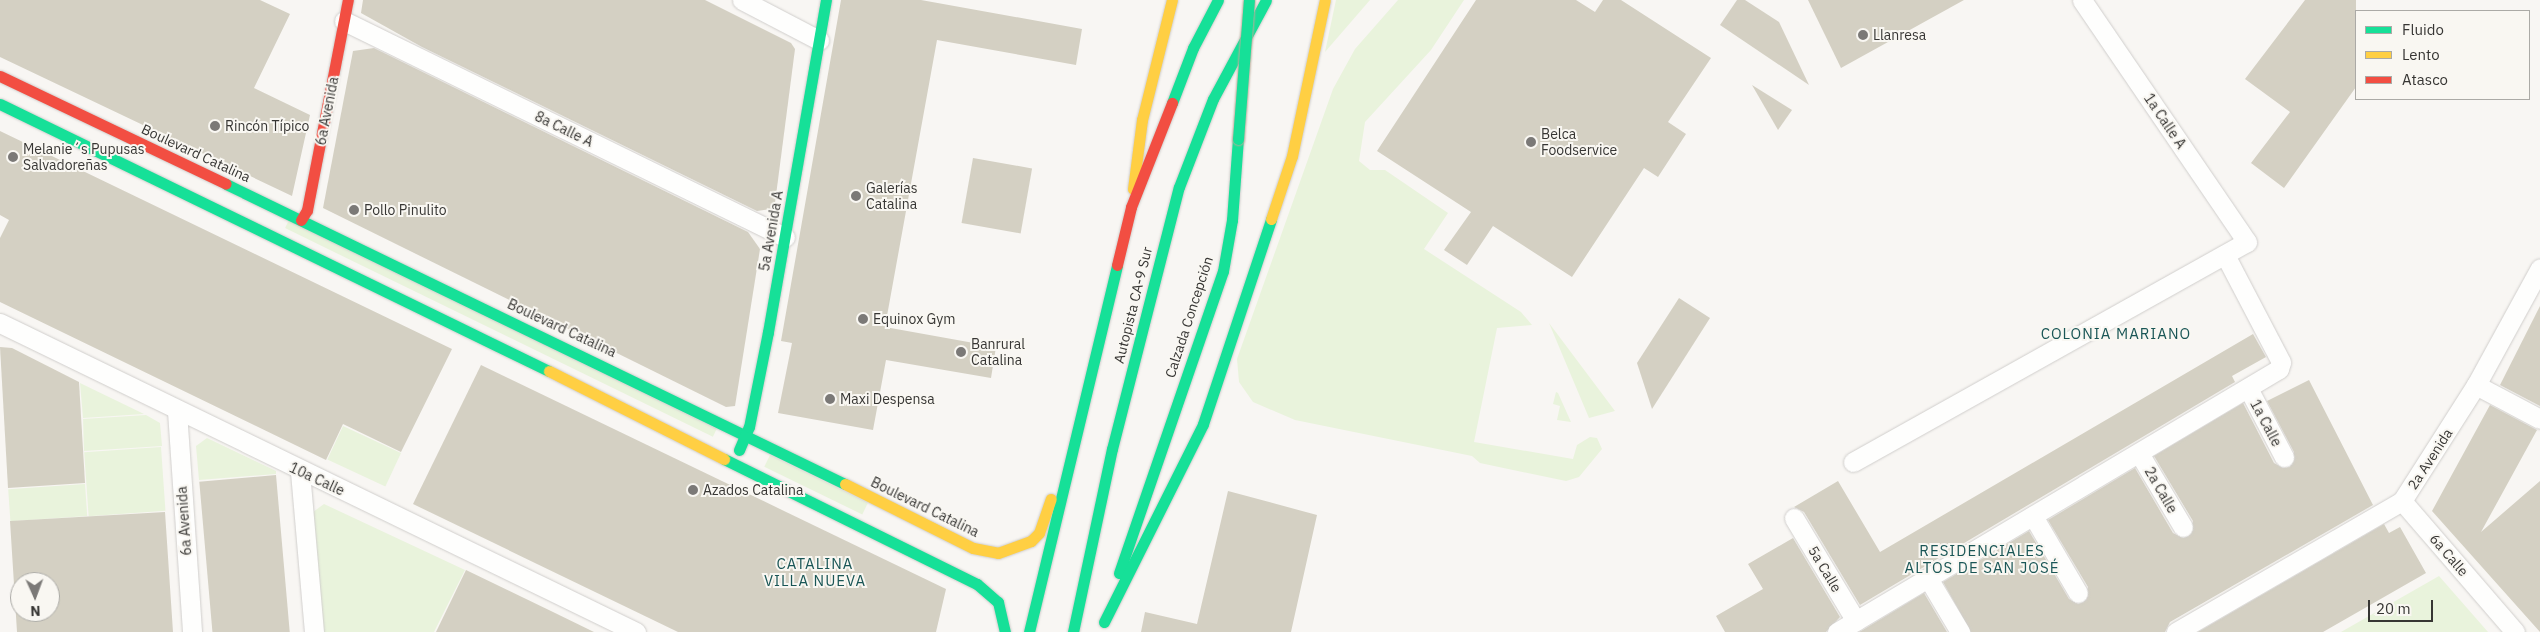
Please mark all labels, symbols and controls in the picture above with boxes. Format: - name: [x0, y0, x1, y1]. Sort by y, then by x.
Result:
- legend: [2355, 10, 2530, 100]
- text: Fluido: [2402, 20, 2444, 39]
- place label: Llanresa: [1873, 27, 1926, 43]
- marker: Llanresa: [1857, 29, 1869, 41]
- text: Lento: [2402, 45, 2440, 64]
- text: Atasco: [2402, 70, 2448, 89]
- street label: 6a Avenida: [312, 75, 342, 147]
- street label: 1a Calle A: [2140, 90, 2190, 152]
- street label: 8a Calle A: [532, 108, 596, 150]
- place label: Rincón Típico: [225, 118, 309, 134]
- street label: Boulevard Catalina: [139, 120, 253, 186]
- marker: Rincón Típico: [209, 120, 221, 132]
- place label: Belca Foodservice: [1541, 126, 1617, 158]
- marker: Belca Foodservice: [1525, 136, 1537, 148]
- place label: Melanie´s Pupusas Salvadoreñas: [23, 141, 145, 174]
- marker: Melanie´s Pupusas Salvadoreñas: [7, 151, 19, 163]
- place label: Galerías Catalina: [866, 180, 918, 212]
- street label: 5a Avenida A: [756, 189, 786, 273]
- marker: Galerías Catalina: [850, 190, 862, 202]
- place label: Pollo Pinulito: [364, 202, 447, 218]
- marker: Pollo Pinulito: [348, 204, 360, 216]
- street label: Autopista CA-9 Sur: [1110, 245, 1156, 365]
- street label: Calzada Concepción: [1161, 254, 1217, 380]
- street label: Boulevard Catalina: [505, 295, 619, 361]
- place label: Equinox Gym: [873, 311, 956, 327]
- marker: Equinox Gym: [857, 313, 869, 325]
- district label: COLONIA MARIANO: [2039, 325, 2193, 343]
- place label: Banrural Catalina: [971, 336, 1025, 368]
- marker: Banrural Catalina: [955, 346, 967, 358]
- place label: Maxi Despensa: [840, 391, 935, 407]
- marker: Maxi Despensa: [824, 393, 836, 405]
- street label: 1a Calle: [2247, 397, 2285, 449]
- street label: 2a Avenida: [2404, 425, 2456, 493]
- street label: 10a Calle: [287, 459, 347, 499]
- street label: 2a Calle: [2141, 464, 2181, 516]
- street label: Boulevard Catalina: [868, 474, 982, 540]
- place label: Azados Catalina: [703, 482, 803, 498]
- marker: Azados Catalina: [687, 484, 699, 496]
- street label: 6a Avenida: [173, 486, 195, 556]
- street label: 6a Calle: [2426, 530, 2472, 580]
- district label: RESIDENCIALES ALTOS DE SAN JOSÉ: [1902, 541, 2062, 576]
- street label: 5a Calle: [1805, 543, 1845, 595]
- district label: CATALINA VILLA NUEVA: [763, 554, 867, 589]
- north arrow: [10, 572, 60, 622]
- scale bar: [2370, 590, 2435, 622]
- text: 20 m: [2376, 599, 2411, 618]
- text: N: [30, 602, 41, 620]

